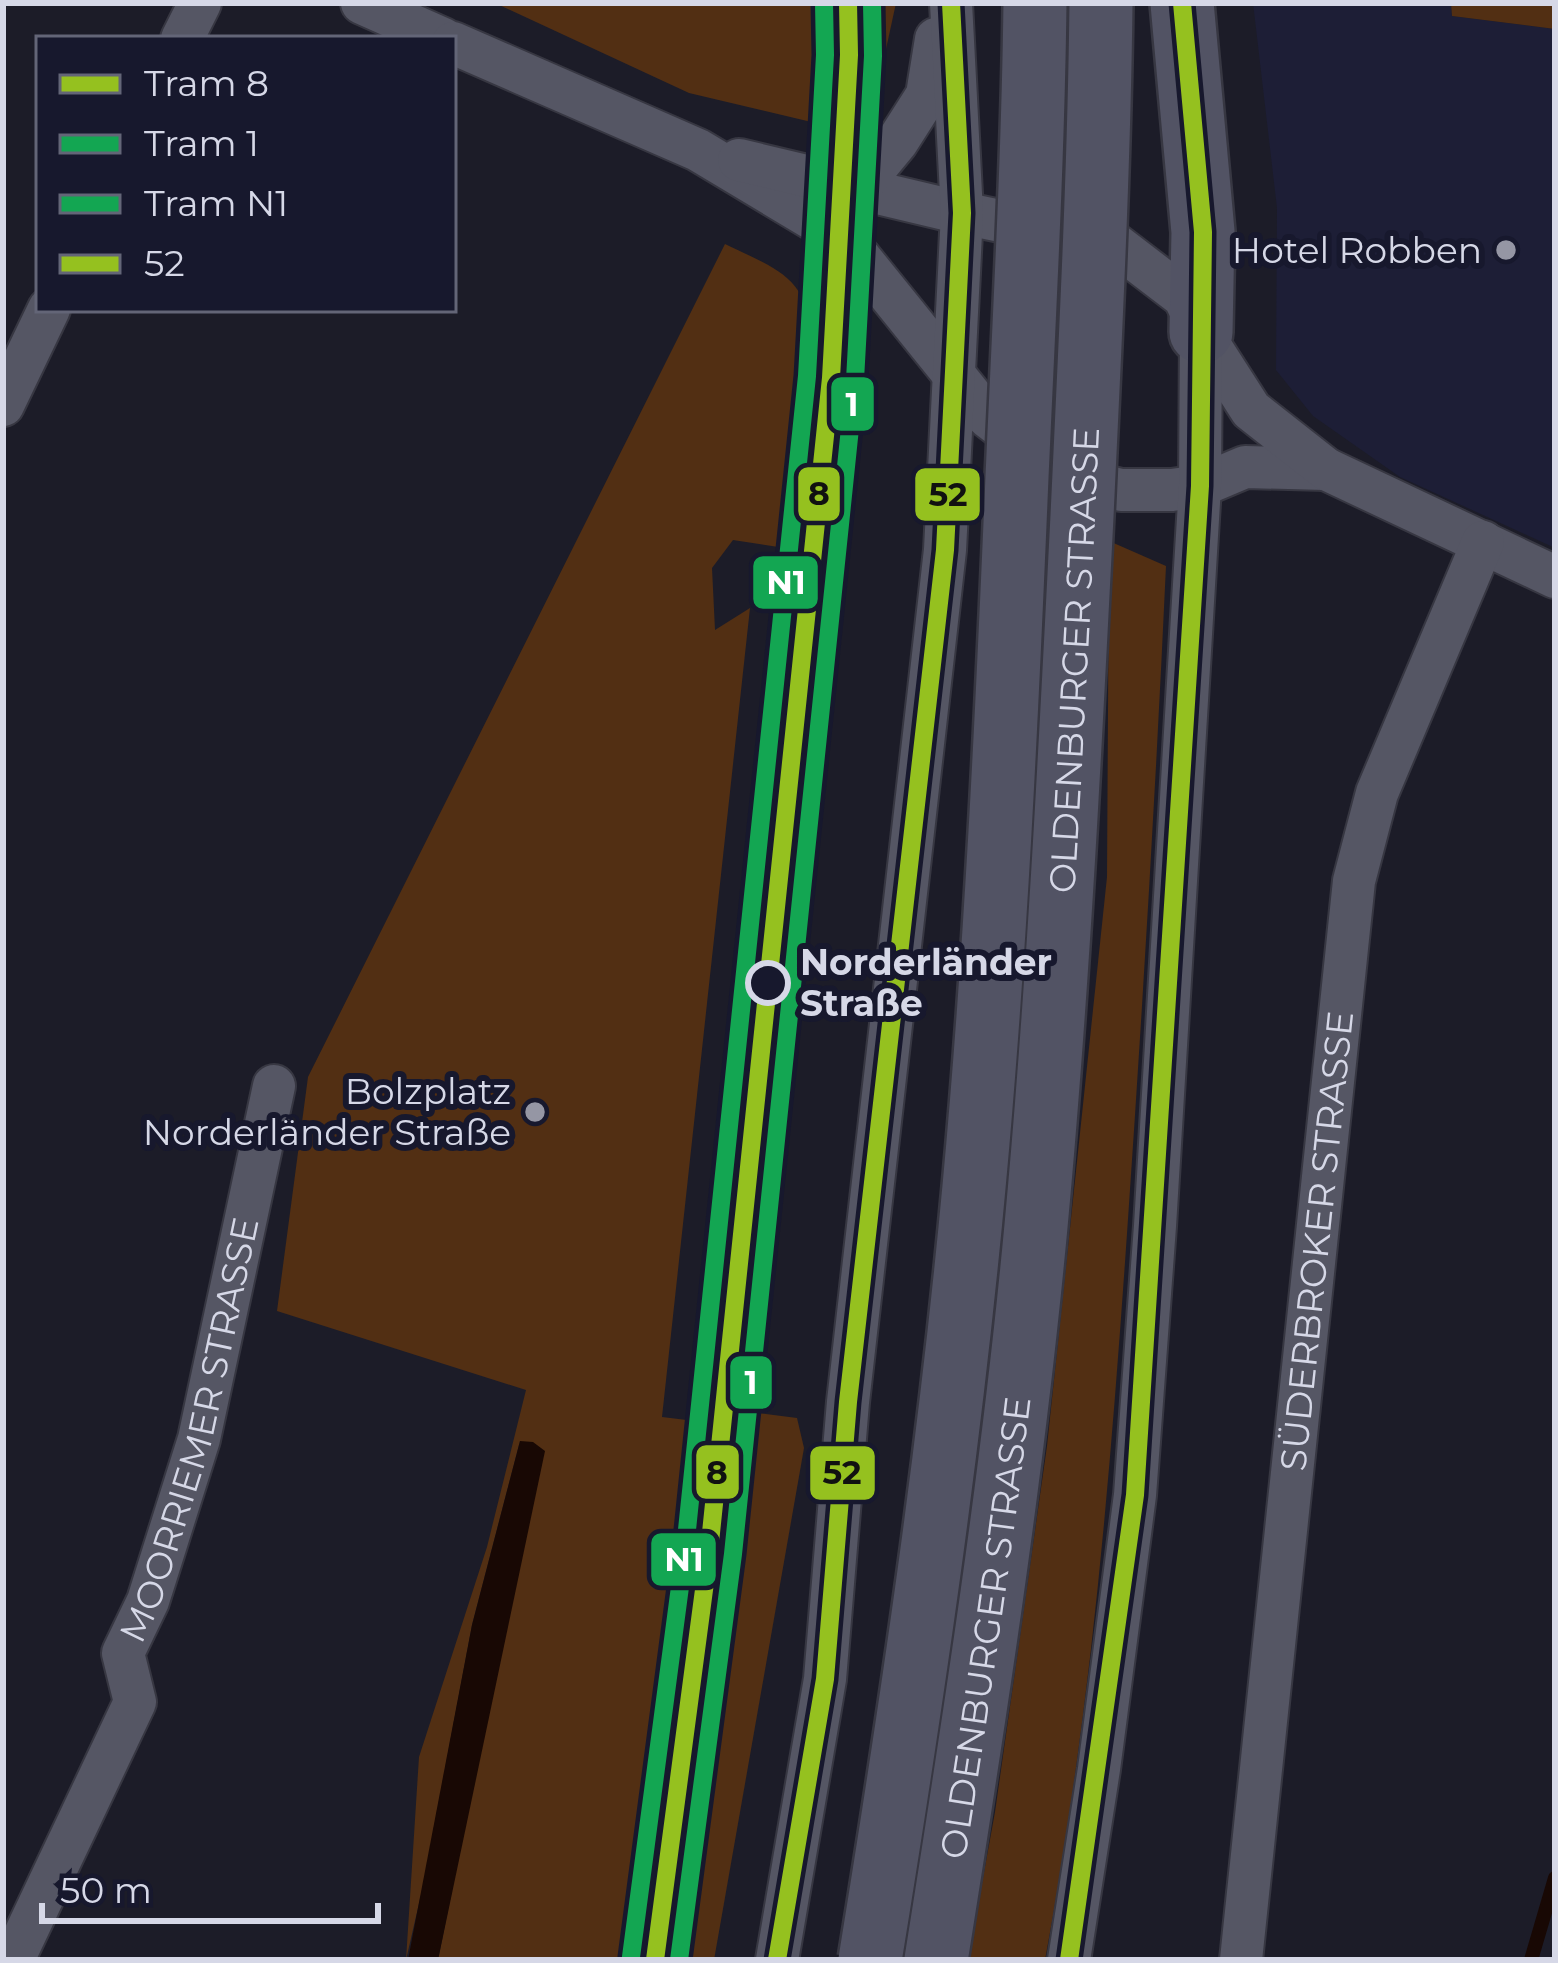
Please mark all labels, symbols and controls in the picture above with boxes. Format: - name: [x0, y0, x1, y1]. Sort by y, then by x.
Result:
- legend: [36, 36, 456, 312]
- text: Tram 8: [144, 61, 269, 105]
- text: Tram 1: [144, 121, 259, 165]
- text: Tram N1: [144, 181, 288, 225]
- place label: Hotel Robben: [1232, 228, 1482, 272]
- marker: Hotel Robben: [1493, 237, 1519, 263]
- text: 52: [144, 241, 185, 285]
- line badge: 1: [829, 375, 876, 433]
- text: 1: [846, 384, 858, 424]
- street label: OLDENBURGER STRASSE: [1039, 426, 1108, 894]
- line badge: 8: [796, 465, 842, 523]
- line badge: 52: [913, 466, 982, 523]
- text: 8: [808, 473, 830, 513]
- text: 52: [929, 474, 967, 514]
- line badge: N1: [751, 554, 820, 611]
- text: N1: [766, 562, 806, 602]
- place label: Norderländer Straße: [800, 940, 1052, 1025]
- marker: Norderländer Straße: [747, 962, 789, 1004]
- street label: SÜDERBROKER STRASSE: [1270, 1009, 1362, 1473]
- place label: Bolzplatz Norderländer Straße: [143, 1069, 511, 1154]
- marker: Bolzplatz Norderländer Straße: [522, 1099, 548, 1125]
- street label: MOORRIEMER STRASSE: [110, 1213, 267, 1649]
- line badge: 1: [728, 1354, 774, 1411]
- text: 1: [745, 1362, 757, 1402]
- street label: OLDENBURGER STRASSE: [930, 1394, 1040, 1862]
- line badge: 8: [694, 1443, 741, 1501]
- line badge: 52: [808, 1444, 877, 1502]
- text: 8: [706, 1452, 728, 1492]
- text: 52: [823, 1452, 861, 1492]
- line badge: N1: [649, 1531, 718, 1588]
- text: N1: [664, 1539, 704, 1579]
- scale bar: [42, 1849, 378, 1923]
- text: 50 m: [60, 1868, 152, 1912]

